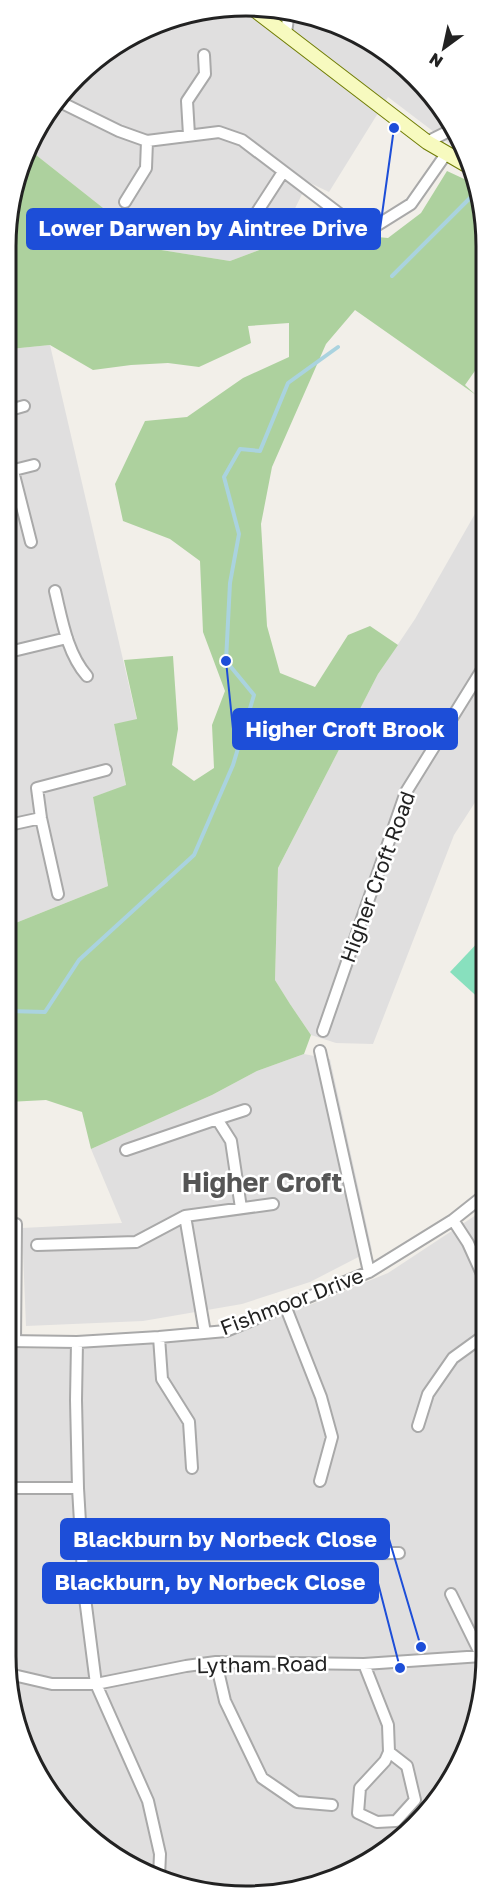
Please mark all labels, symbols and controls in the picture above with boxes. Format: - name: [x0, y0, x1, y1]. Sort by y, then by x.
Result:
- north arrow: [414, 18, 474, 78]
- text: N: [425, 49, 446, 72]
- callout: Lower Darwen by Aintree Drive: [27, 209, 380, 249]
- text: Lower Darwen by Aintree Drive: [38, 214, 368, 241]
- callout: Higher Croft Brook: [233, 709, 457, 749]
- text: Higher Croft Brook: [245, 715, 445, 742]
- street label: Higher Croft Road: [334, 787, 420, 966]
- district label: Higher Croft: [182, 1166, 342, 1198]
- street label: Fishmoor Drive: [216, 1262, 367, 1340]
- callout: Blackburn by Norbeck Close: [61, 1519, 389, 1559]
- text: Blackburn by Norbeck Close: [73, 1525, 377, 1552]
- callout: Blackburn, by Norbeck Close: [43, 1563, 378, 1603]
- text: Blackburn, by Norbeck Close: [54, 1568, 366, 1595]
- street label: Lytham Road: [196, 1650, 328, 1678]

